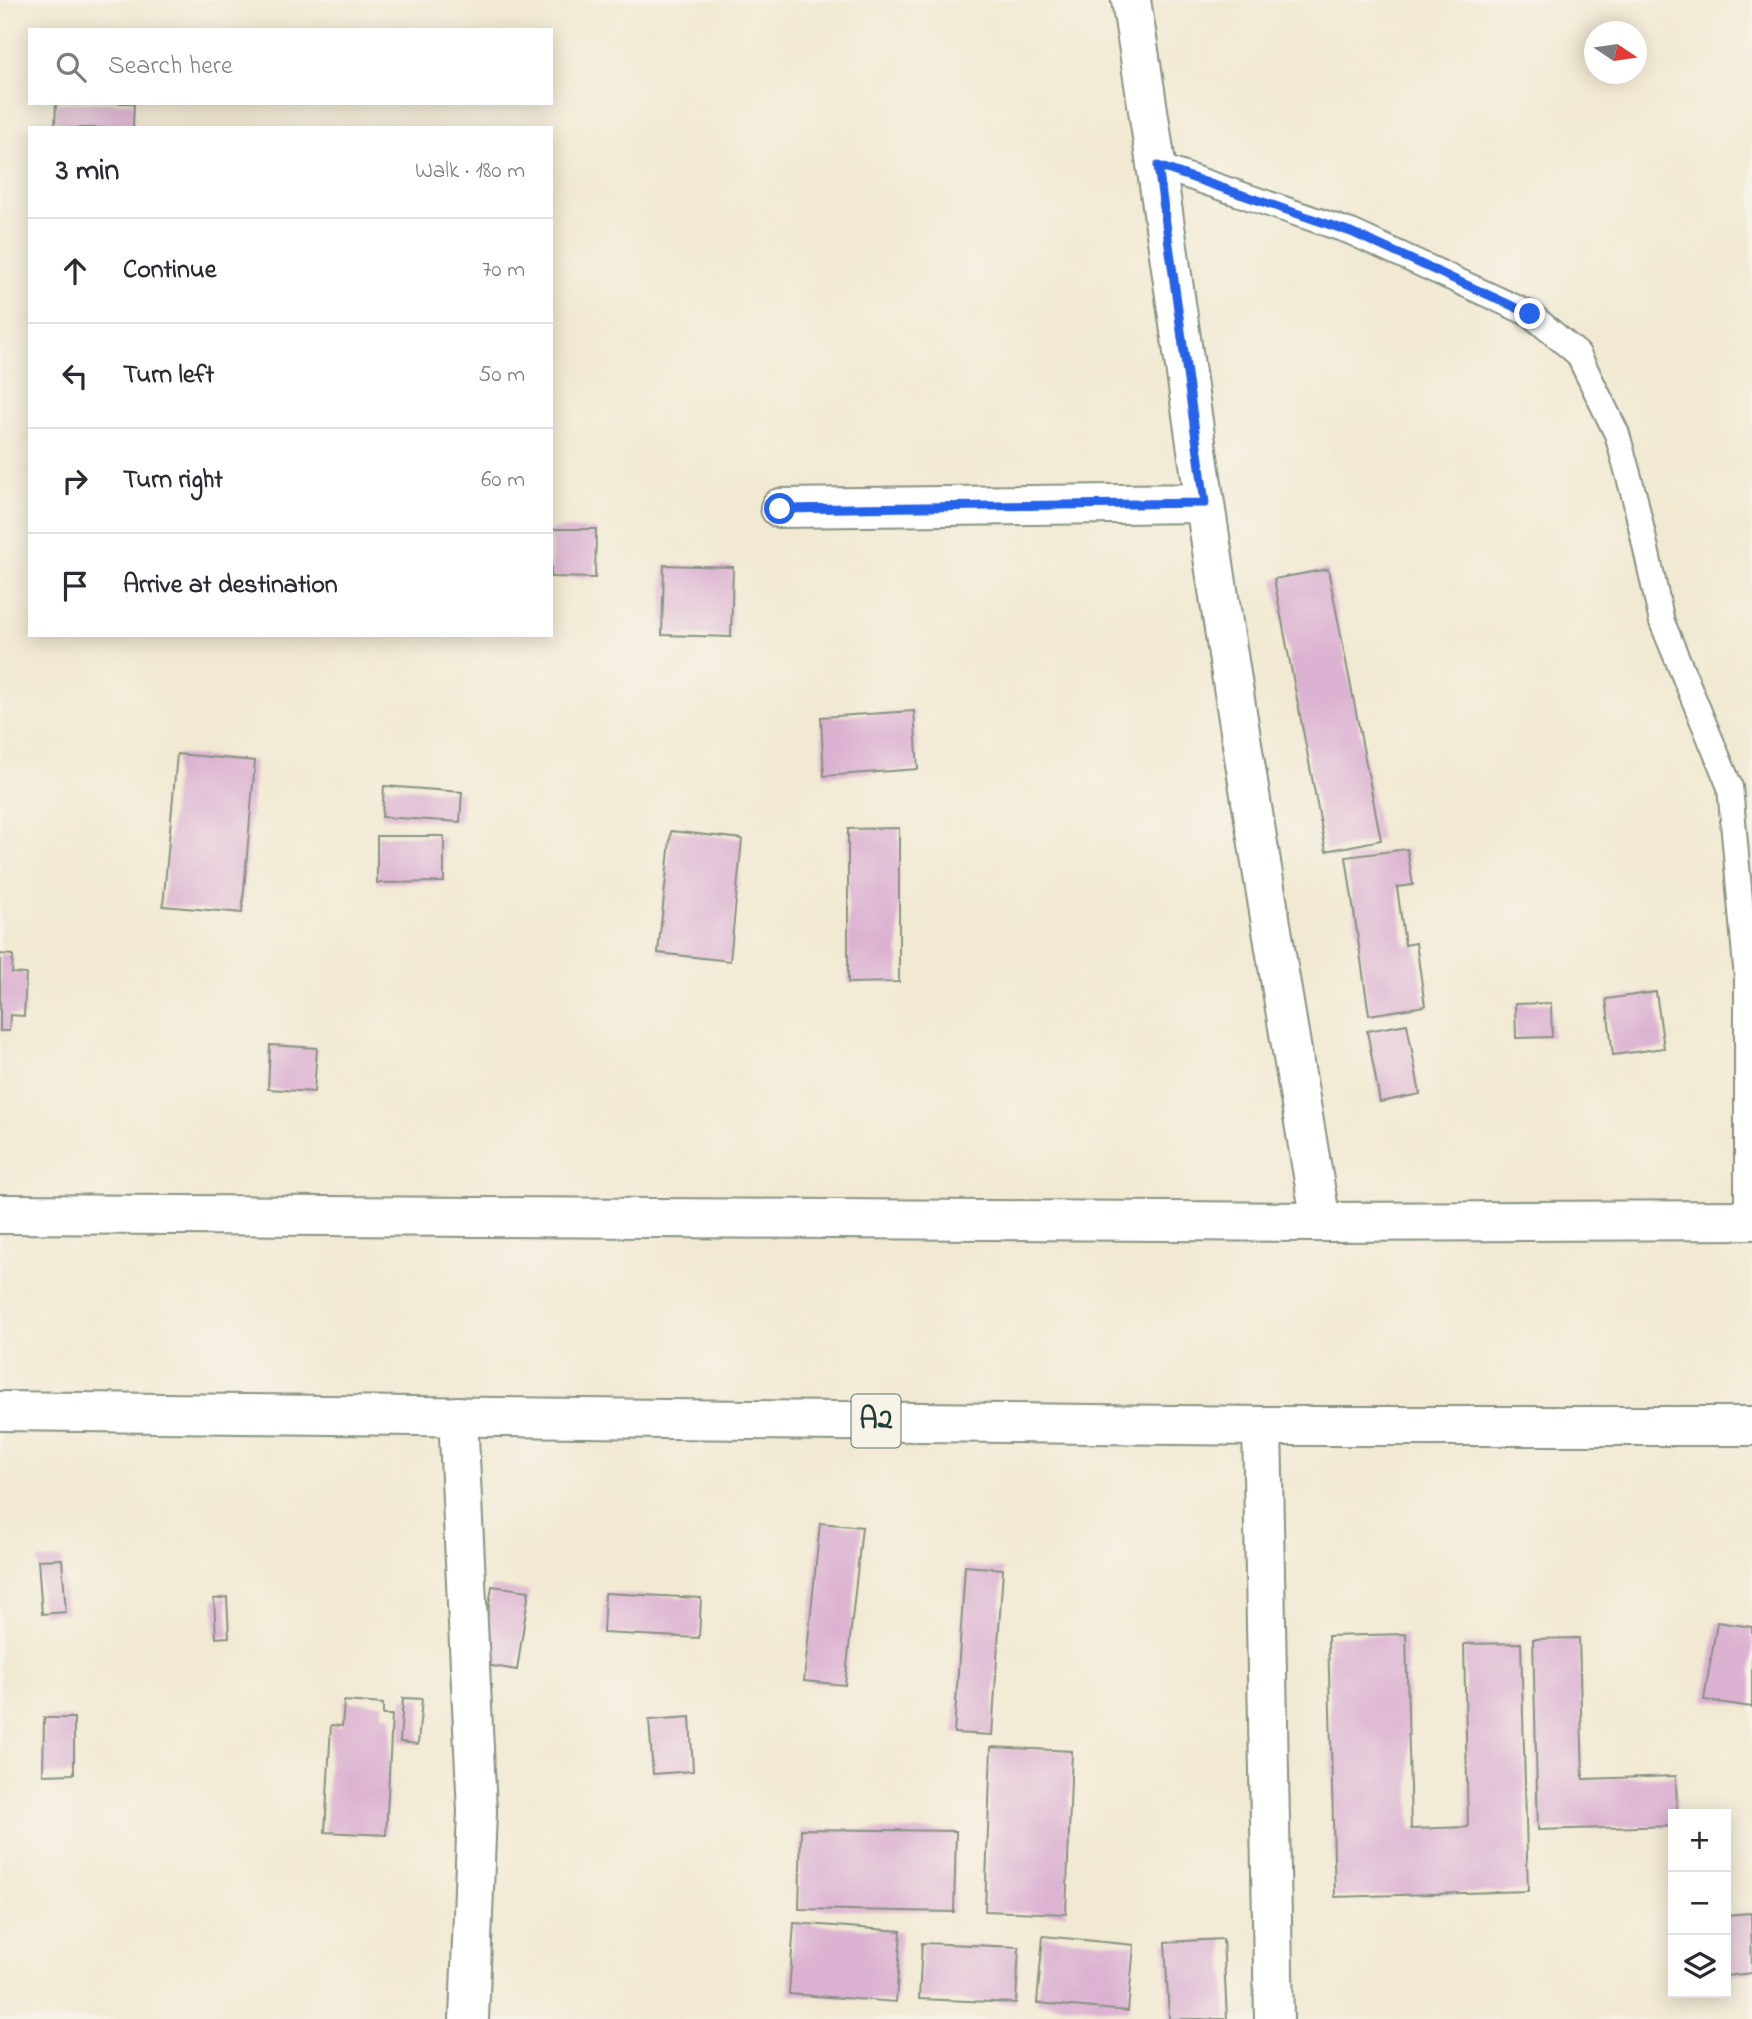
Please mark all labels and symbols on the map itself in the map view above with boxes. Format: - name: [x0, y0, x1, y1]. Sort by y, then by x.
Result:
- north arrow: [1584, 21, 1647, 84]
- route end: [1514, 298, 1545, 329]
- route start: [764, 493, 795, 524]
- road number: A2: [852, 1394, 900, 1448]

